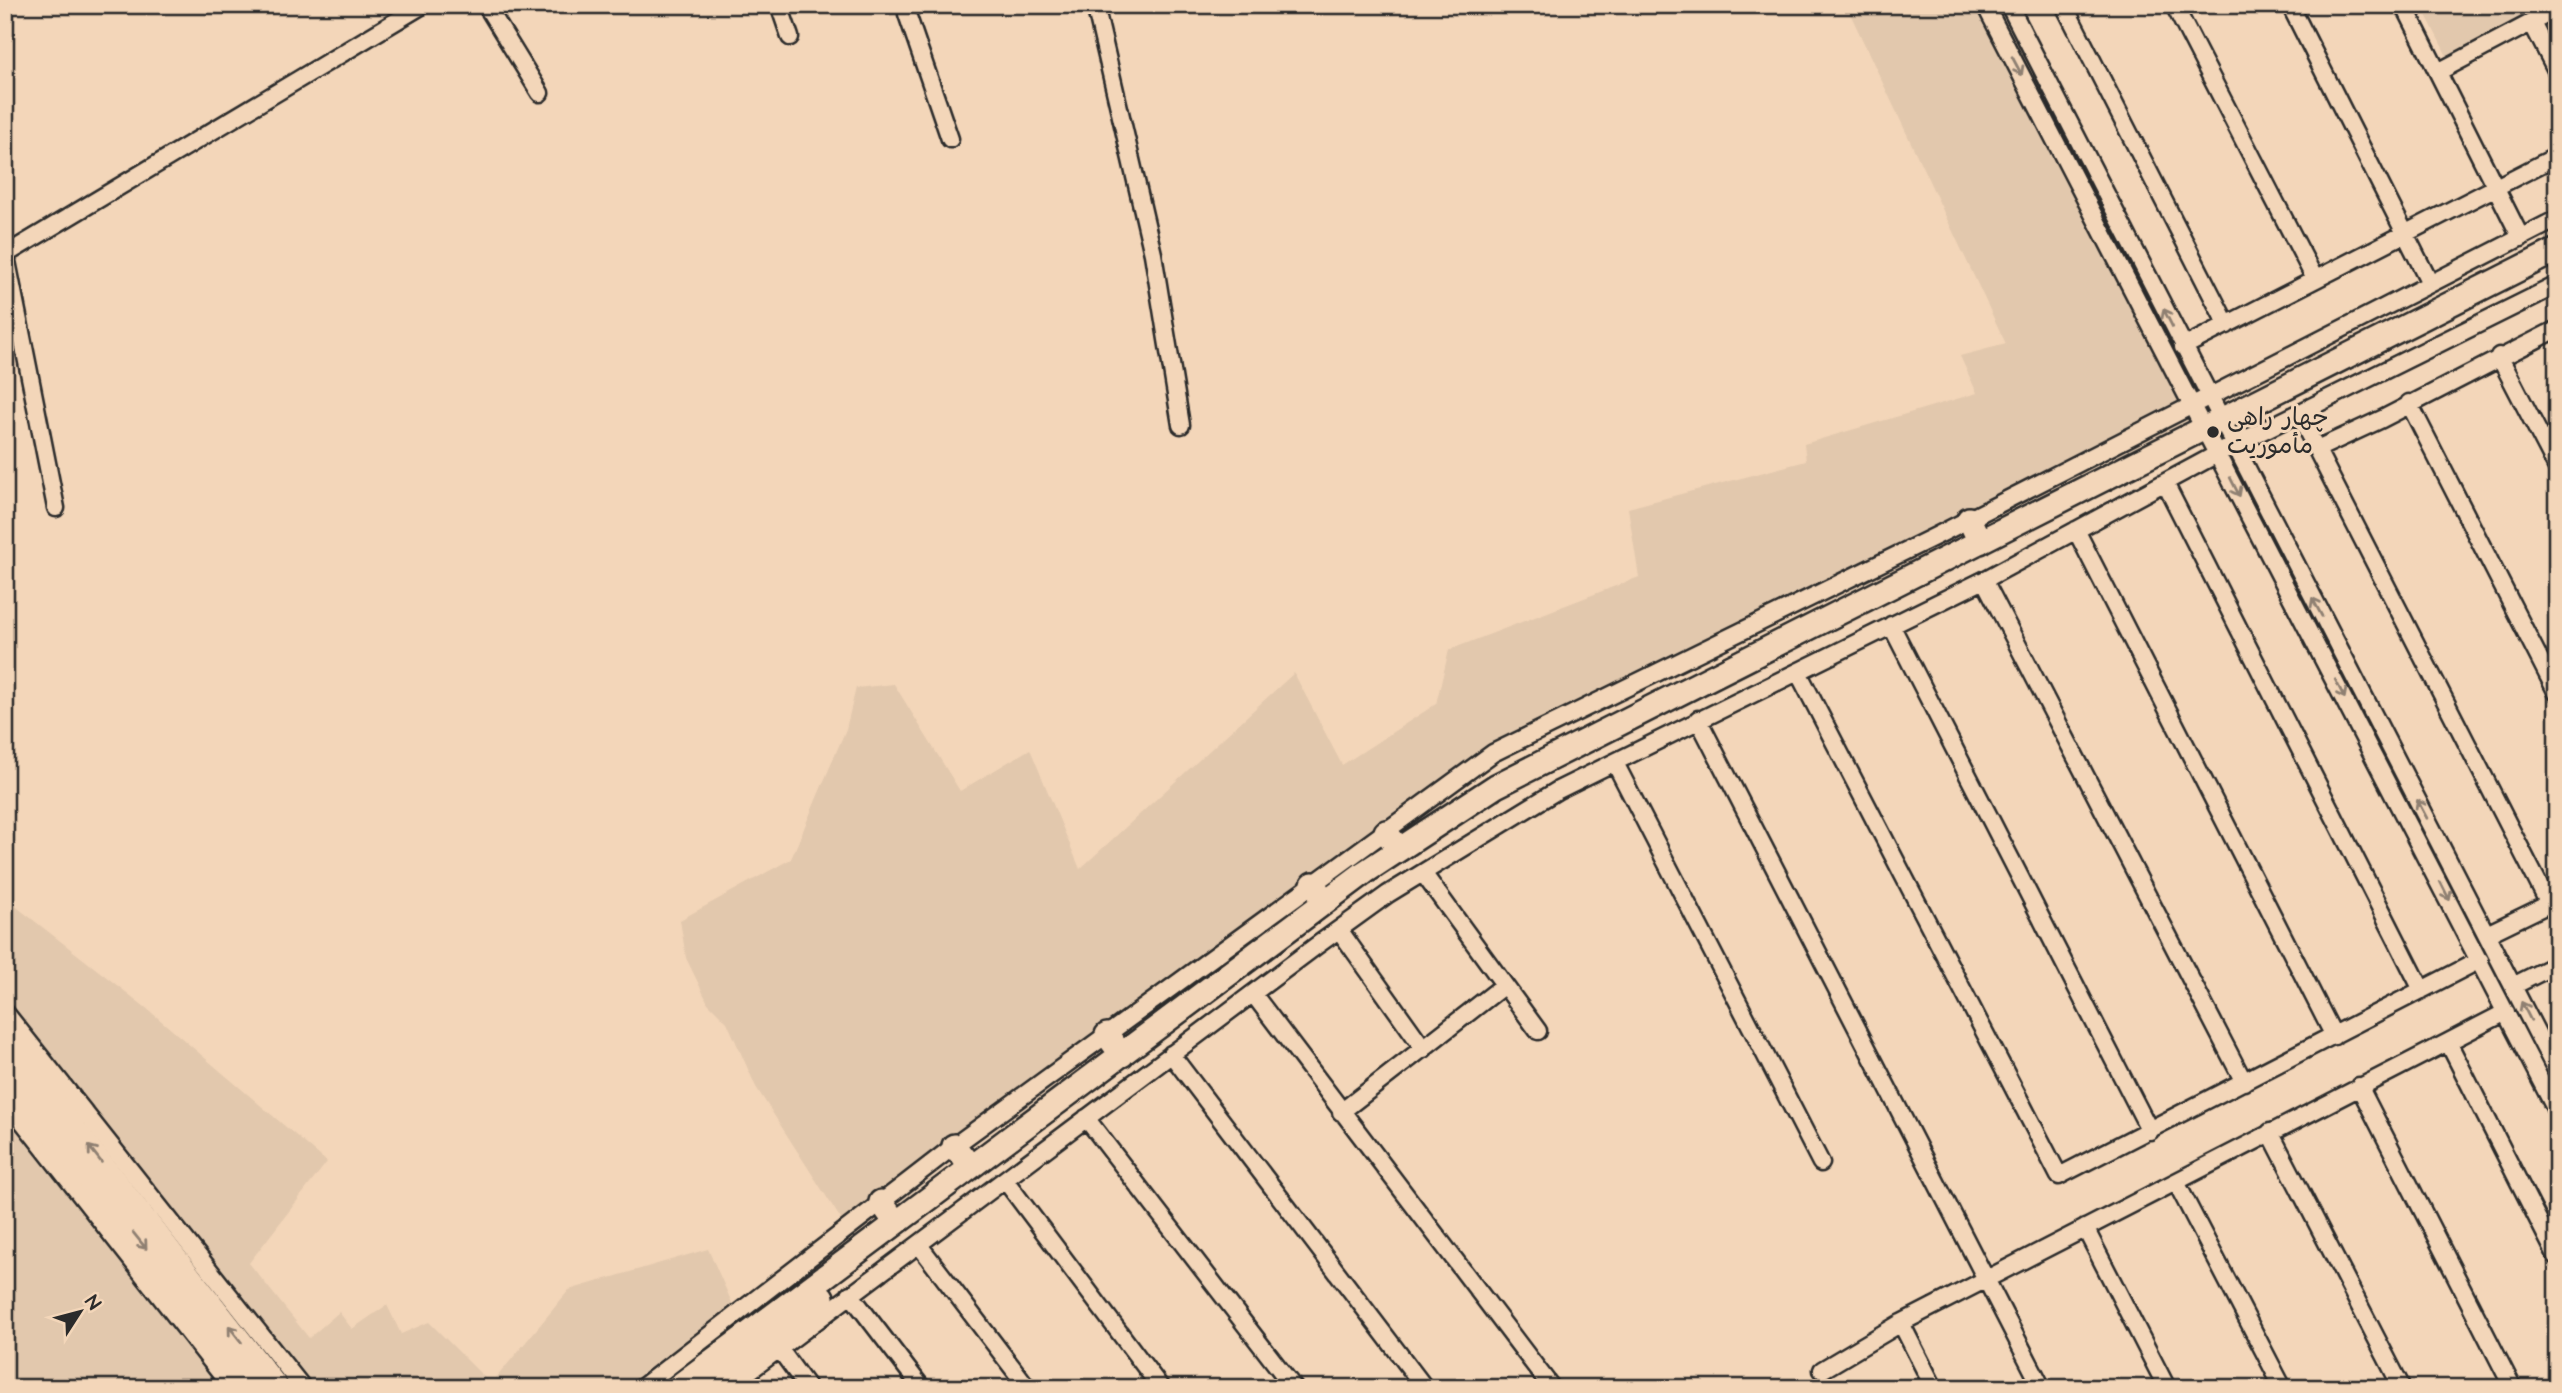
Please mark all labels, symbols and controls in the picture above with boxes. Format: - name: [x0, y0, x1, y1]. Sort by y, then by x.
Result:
- one-way arrow: [2011, 55, 2024, 76]
- one-way arrow: [2161, 308, 2175, 329]
- place label: چهار راهی مأموریت: [2227, 401, 2329, 463]
- marker: چهار راهی مأموریت: [2205, 424, 2221, 440]
- one-way arrow: [2229, 477, 2243, 497]
- one-way arrow: [2309, 598, 2323, 618]
- one-way arrow: [2333, 679, 2347, 699]
- one-way arrow: [2415, 799, 2428, 820]
- one-way arrow: [2438, 881, 2452, 901]
- one-way arrow: [2519, 1002, 2533, 1022]
- one-way arrow: [88, 1146, 103, 1164]
- one-way arrow: [132, 1231, 147, 1249]
- north arrow: [46, 1278, 116, 1348]
- text: N: [78, 1290, 107, 1316]
- one-way arrow: [228, 1325, 243, 1343]

